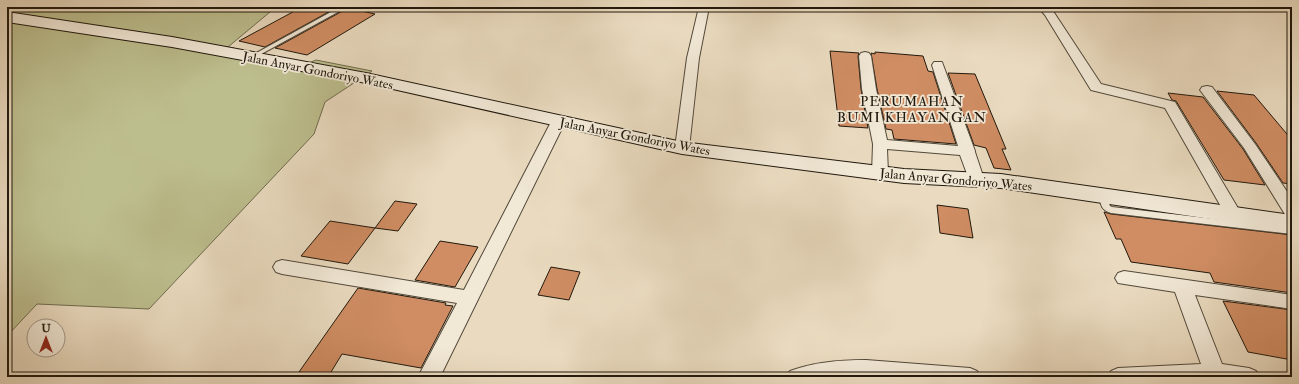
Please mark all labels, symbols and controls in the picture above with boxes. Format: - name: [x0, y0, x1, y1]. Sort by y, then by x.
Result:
- street label: Jalan Anyar Gondoriyo Wates: [240, 48, 395, 94]
- district label: PERUMAHAN BUMI KHAYANGAN: [837, 93, 987, 126]
- street label: Jalan Anyar Gondoriyo Wates: [557, 114, 712, 160]
- street label: Jalan Anyar Gondoriyo Wates: [878, 165, 1033, 196]
- north arrow: [26, 318, 66, 358]
- text: U: [41, 322, 51, 335]

